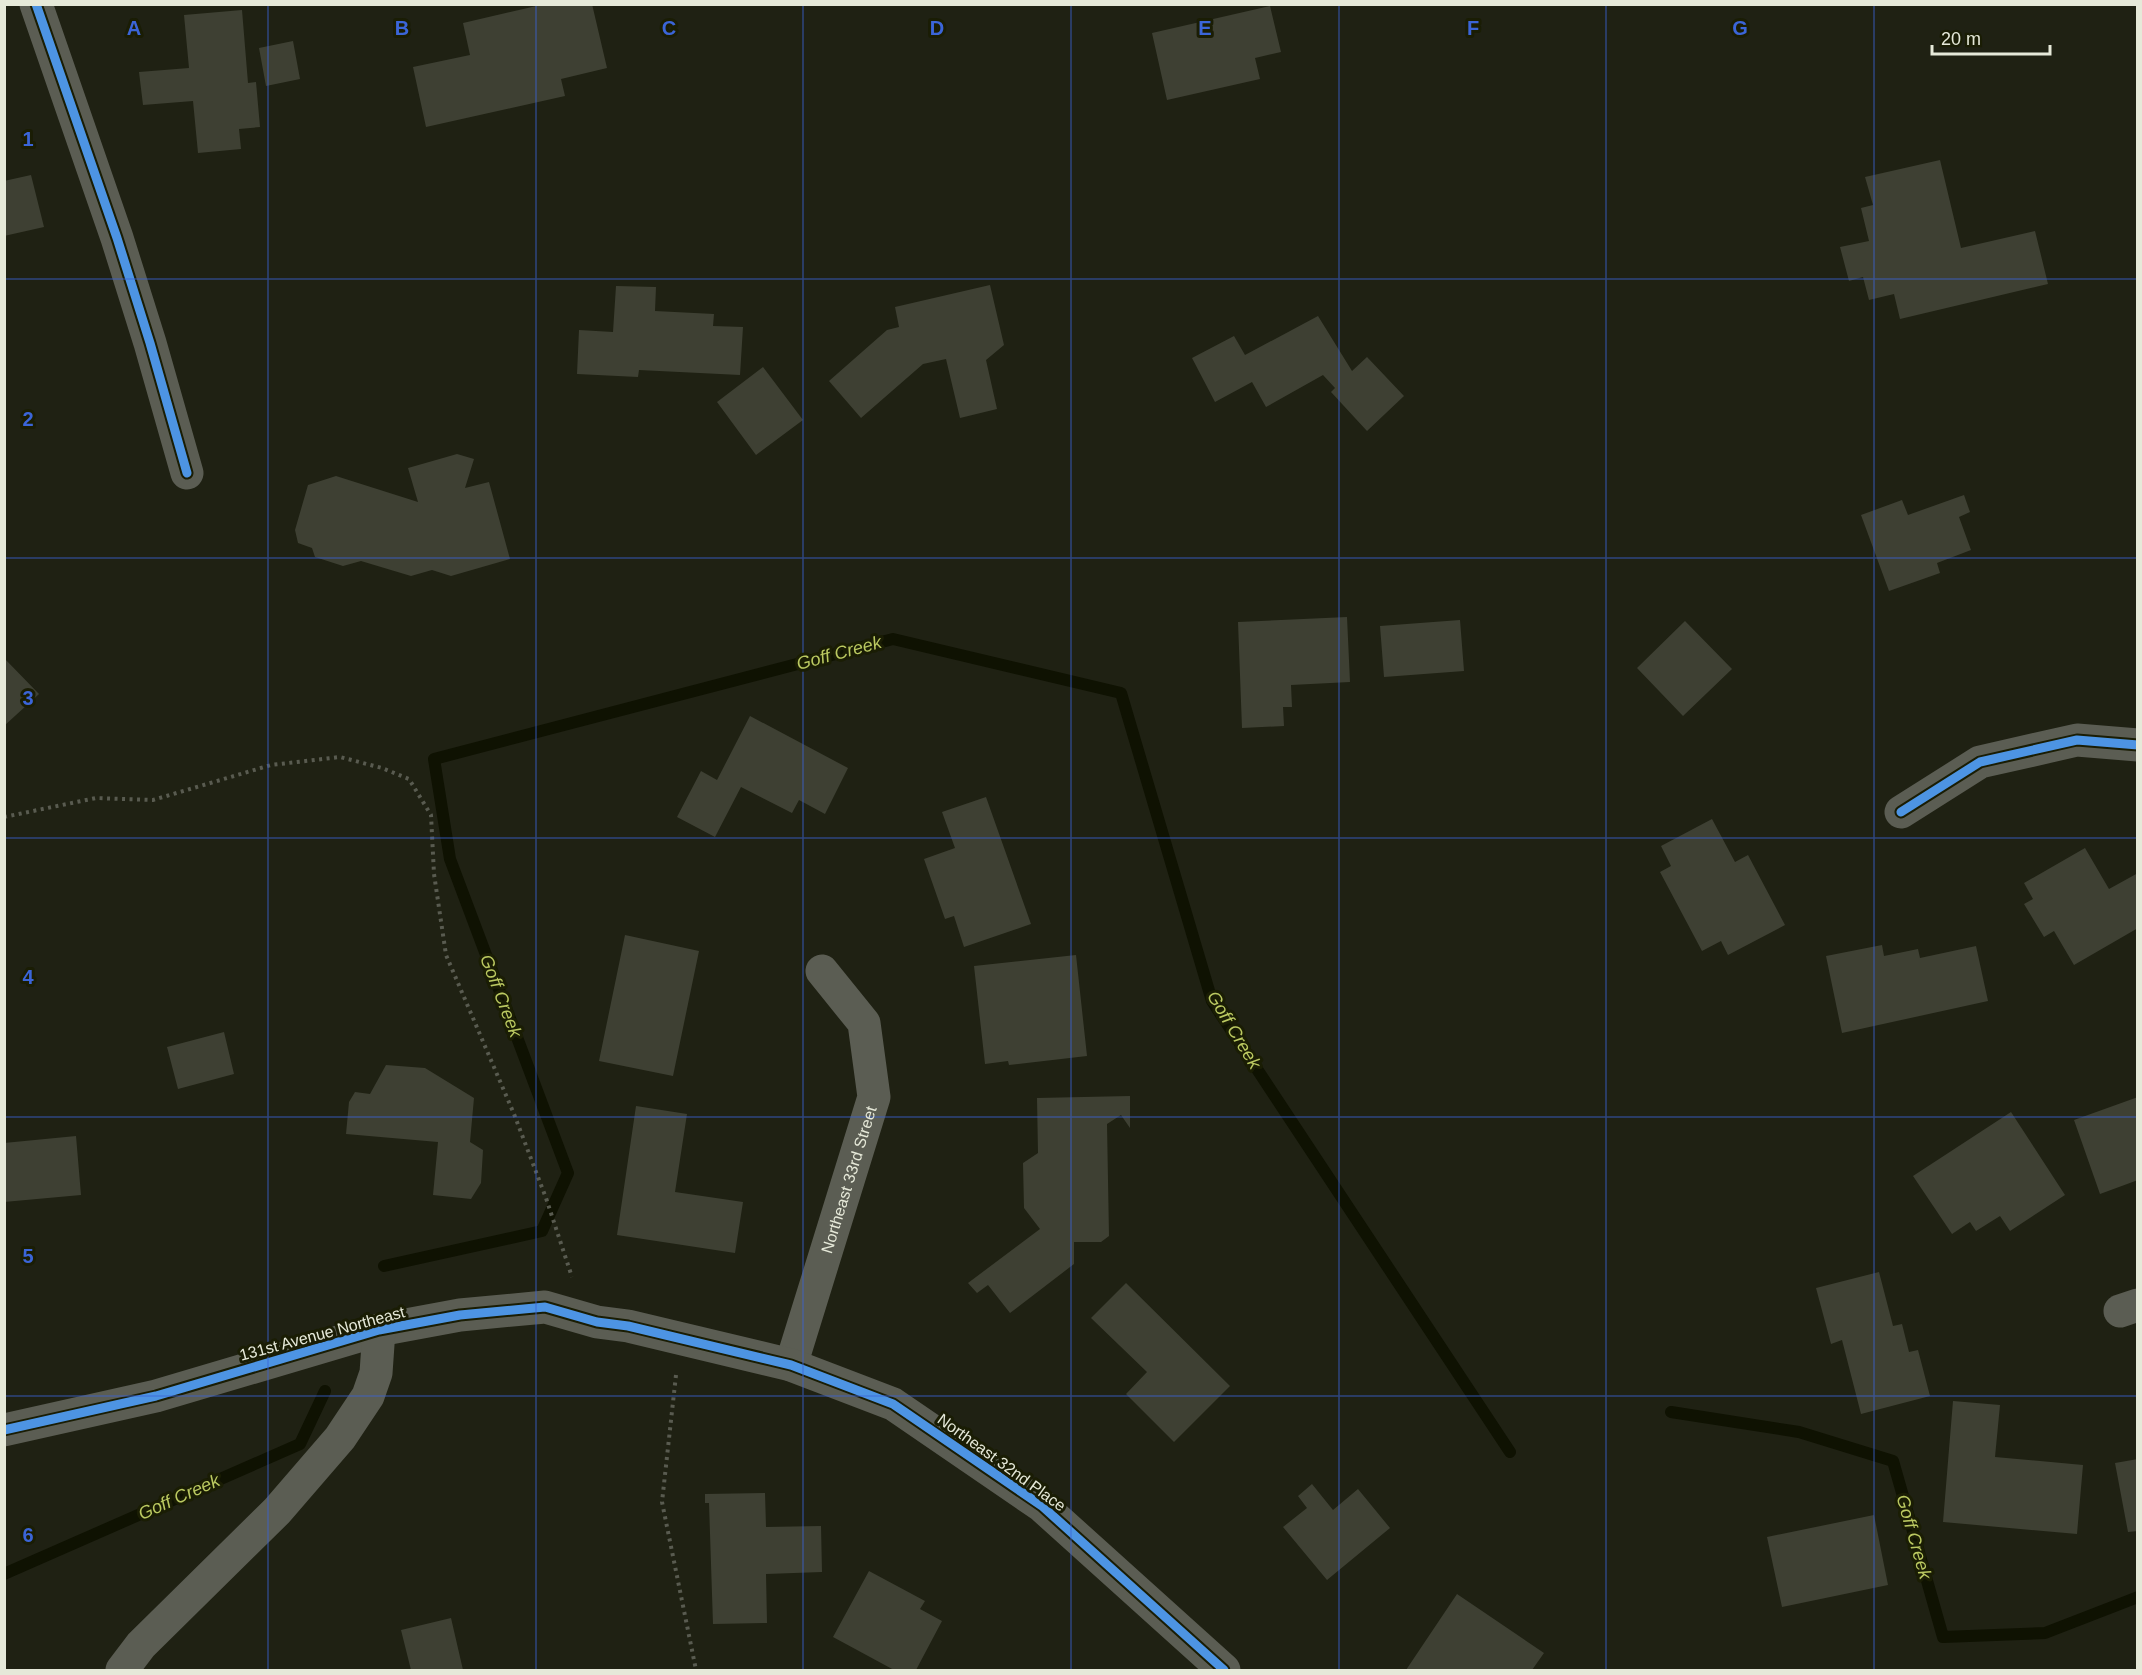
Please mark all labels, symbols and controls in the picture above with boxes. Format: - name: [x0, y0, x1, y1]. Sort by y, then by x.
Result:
- text: A: [127, 17, 141, 39]
- text: B: [395, 17, 409, 39]
- text: C: [662, 17, 676, 39]
- text: D: [930, 17, 944, 39]
- text: E: [1198, 17, 1212, 39]
- text: F: [1467, 17, 1479, 39]
- text: G: [1732, 17, 1748, 39]
- scale bar: [1932, 18, 2050, 56]
- text: 20 m: [1941, 29, 1981, 49]
- text: 1: [22, 128, 34, 150]
- text: 2: [22, 408, 34, 430]
- water label: Goff Creek: [794, 632, 885, 674]
- text: 3: [22, 687, 34, 709]
- water label: Goff Creek: [476, 952, 526, 1041]
- text: 4: [22, 966, 34, 988]
- water label: Goff Creek: [1203, 988, 1265, 1073]
- street label: Northeast 33rd Street: [818, 1104, 880, 1255]
- text: 5: [22, 1245, 34, 1267]
- street label: 131st Avenue Northeast: [238, 1303, 407, 1364]
- street label: Northeast 32nd Place: [934, 1410, 1069, 1515]
- water label: Goff Creek: [135, 1470, 224, 1524]
- water label: Goff Creek: [1892, 1492, 1936, 1583]
- text: 6: [22, 1524, 34, 1546]

